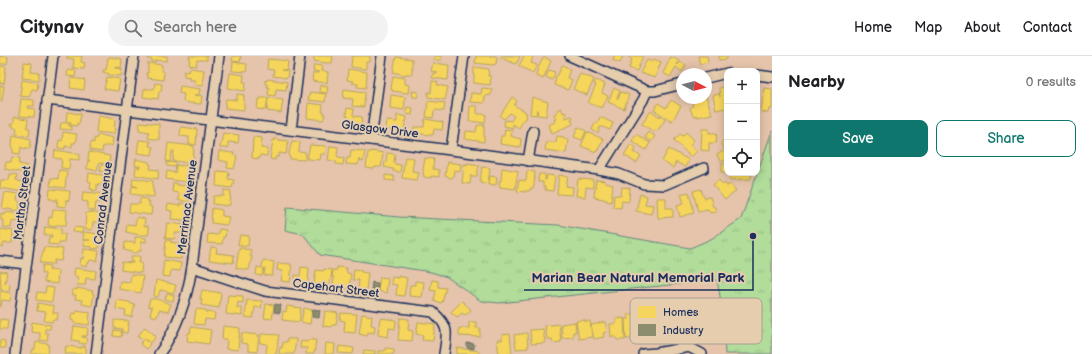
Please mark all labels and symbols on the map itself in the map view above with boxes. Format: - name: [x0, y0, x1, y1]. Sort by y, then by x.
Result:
- north arrow: [676, 68, 712, 104]
- street label: Glasgow Drive: [341, 117, 419, 142]
- street label: Merrimac Avenue: [174, 159, 201, 255]
- street label: Conrad Avenue: [91, 161, 116, 245]
- street label: Martha Street: [11, 165, 35, 241]
- callout: Marian Bear Natural Memorial Park: [524, 265, 753, 290]
- text: Marian Bear Natural Memorial Park: [532, 270, 745, 286]
- street label: Capehart Street: [292, 276, 380, 301]
- legend: [630, 298, 762, 344]
- text: Homes: [663, 306, 699, 319]
- text: Industry: [663, 324, 703, 337]

